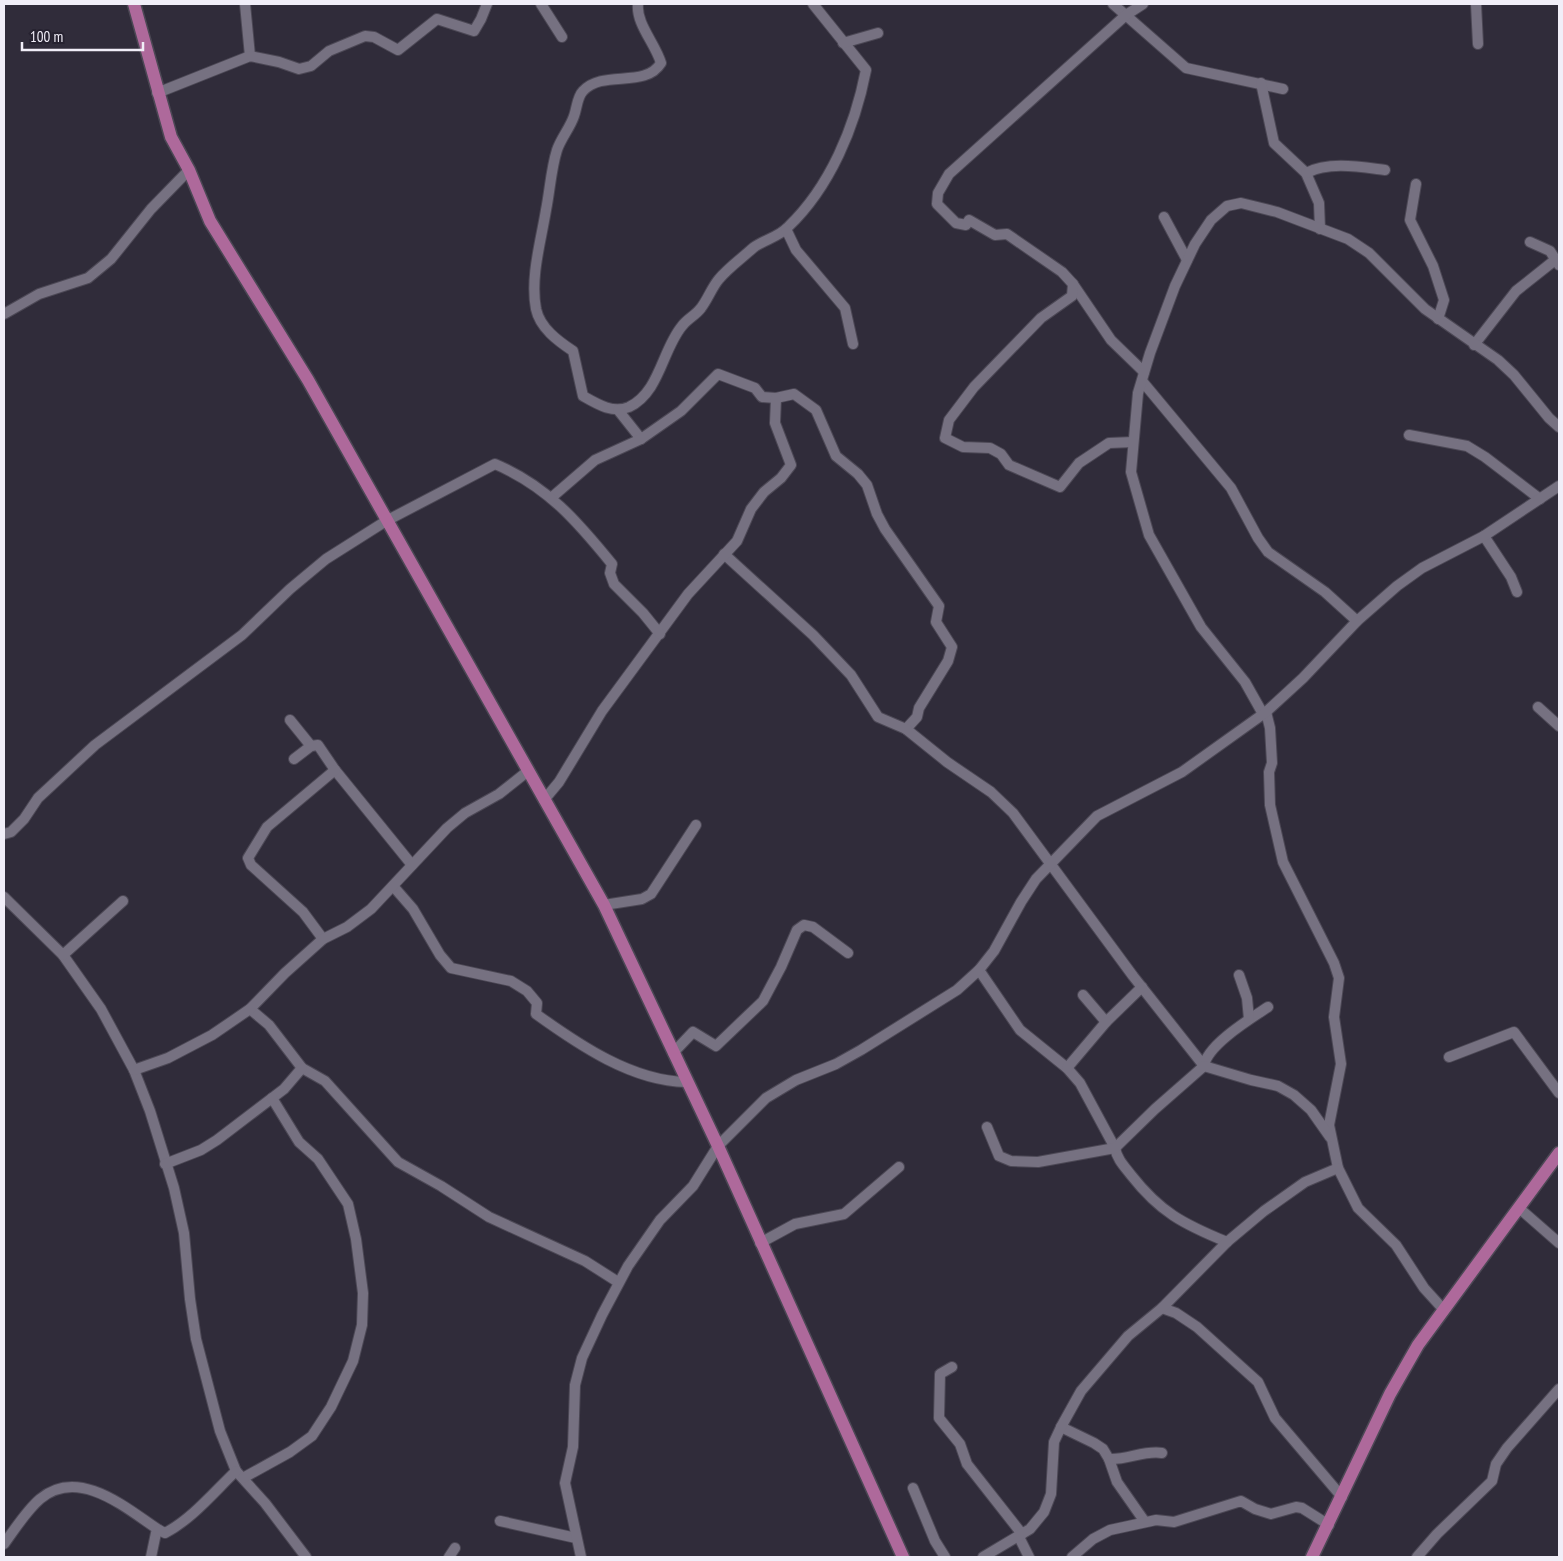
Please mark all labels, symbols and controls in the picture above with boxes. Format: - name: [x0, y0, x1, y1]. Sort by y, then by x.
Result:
- scale bar: [22, 20, 144, 52]
- text: 100 m: [30, 27, 63, 46]

